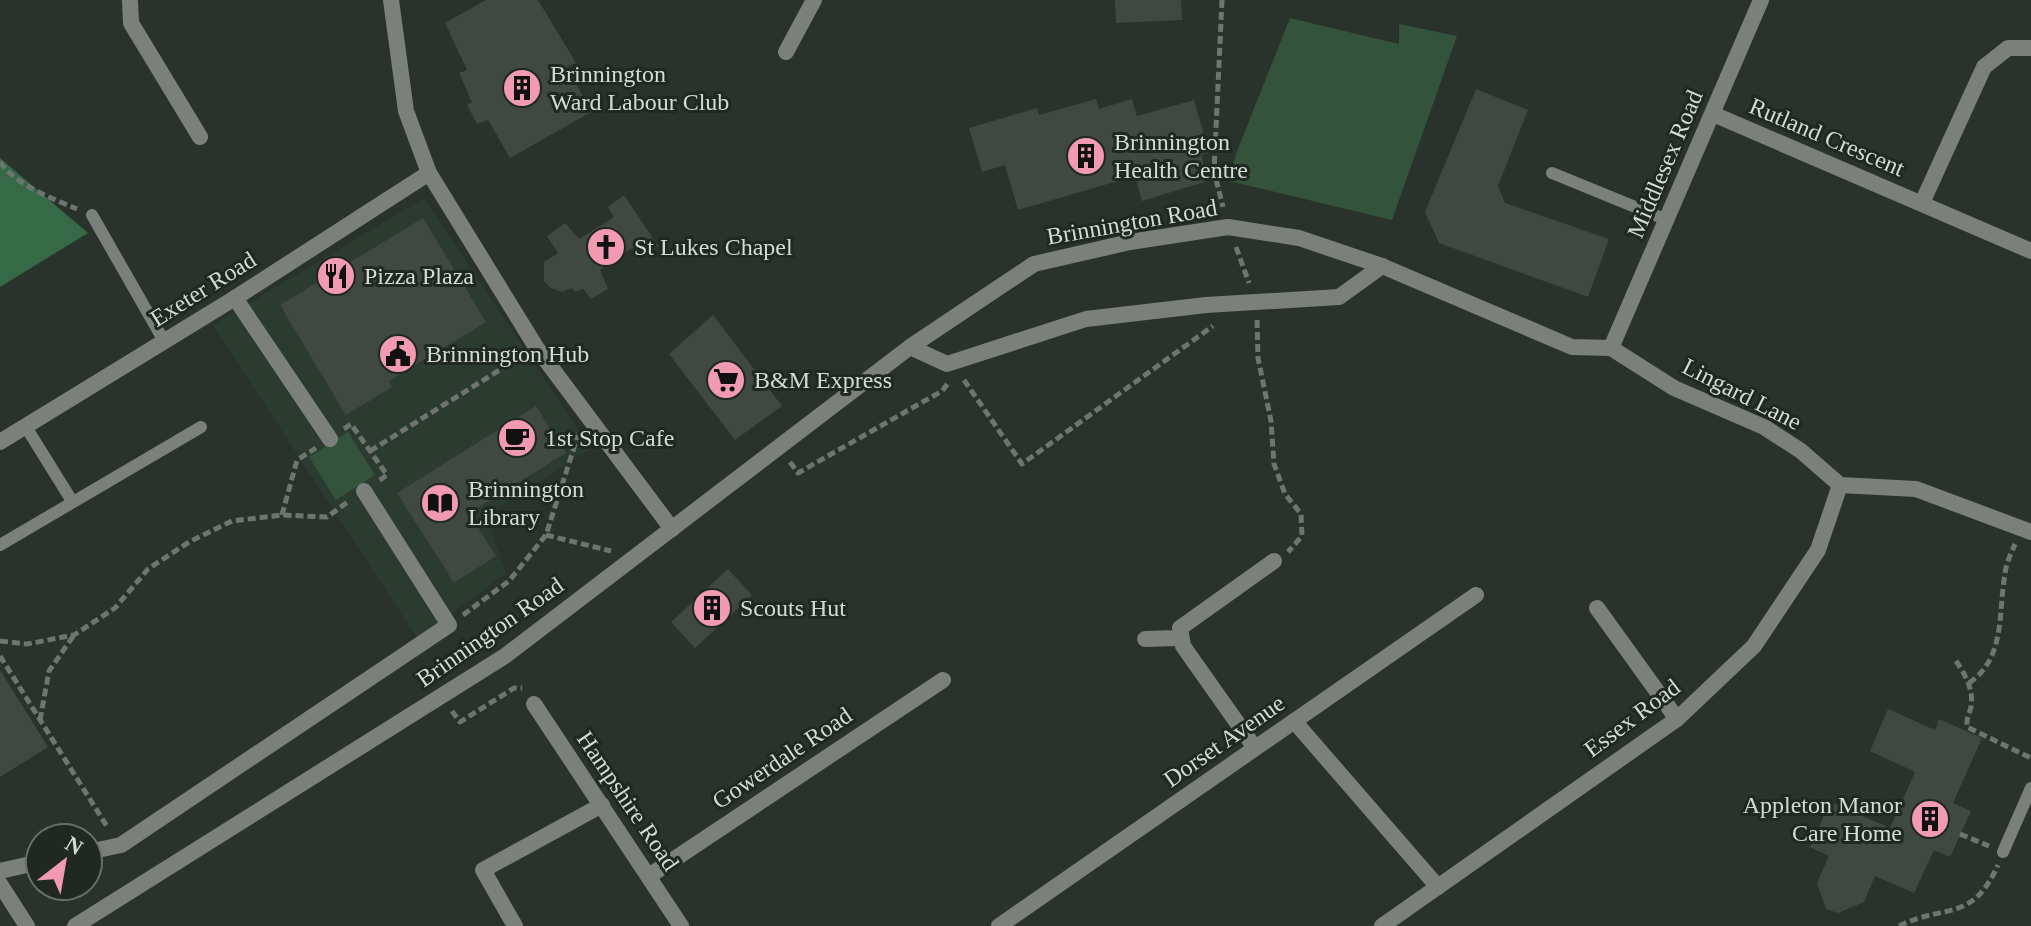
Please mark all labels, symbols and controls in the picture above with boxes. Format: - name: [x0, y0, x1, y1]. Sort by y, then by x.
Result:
- place label: Brinnington Ward Labour Club: [550, 61, 729, 115]
- building icon: Brinnington Ward Labour Club: [501, 67, 543, 109]
- street label: Middlesex Road: [1622, 86, 1708, 242]
- street label: Rutland Crescent: [1746, 93, 1909, 182]
- place label: Brinnington Health Centre: [1114, 129, 1248, 183]
- building icon: Brinnington Health Centre: [1065, 135, 1107, 177]
- street label: Brinnington Road: [1045, 194, 1219, 250]
- church icon: St Lukes Chapel: [585, 226, 627, 268]
- place label: St Lukes Chapel: [634, 234, 793, 260]
- street label: Exeter Road: [146, 246, 260, 332]
- restaurant icon: Pizza Plaza: [315, 255, 357, 297]
- place label: Pizza Plaza: [364, 263, 474, 289]
- public building icon: Brinnington Hub: [377, 333, 419, 375]
- place label: Brinnington Hub: [426, 341, 589, 367]
- street label: Lingard Lane: [1678, 353, 1806, 435]
- supermarket icon: B&M Express: [705, 359, 747, 401]
- place label: B&M Express: [754, 367, 892, 393]
- cafe icon: 1st Stop Cafe: [496, 417, 538, 459]
- place label: 1st Stop Cafe: [545, 425, 674, 451]
- place label: Brinnington Library: [468, 476, 584, 530]
- library icon: Brinnington Library: [419, 482, 461, 524]
- street label: Brinnington Road: [412, 572, 568, 692]
- building icon: Scouts Hut: [691, 587, 733, 629]
- place label: Scouts Hut: [740, 595, 846, 621]
- street label: Essex Road: [1579, 674, 1685, 762]
- street label: Dorset Avenue: [1159, 690, 1289, 792]
- street label: Gowerdale Road: [708, 702, 856, 814]
- street label: Hampshire Road: [572, 727, 684, 875]
- place label: Appleton Manor Care Home: [1743, 792, 1902, 846]
- building icon: Appleton Manor Care Home: [1909, 798, 1951, 840]
- north arrow: [24, 822, 104, 902]
- text: N: [61, 830, 87, 860]

